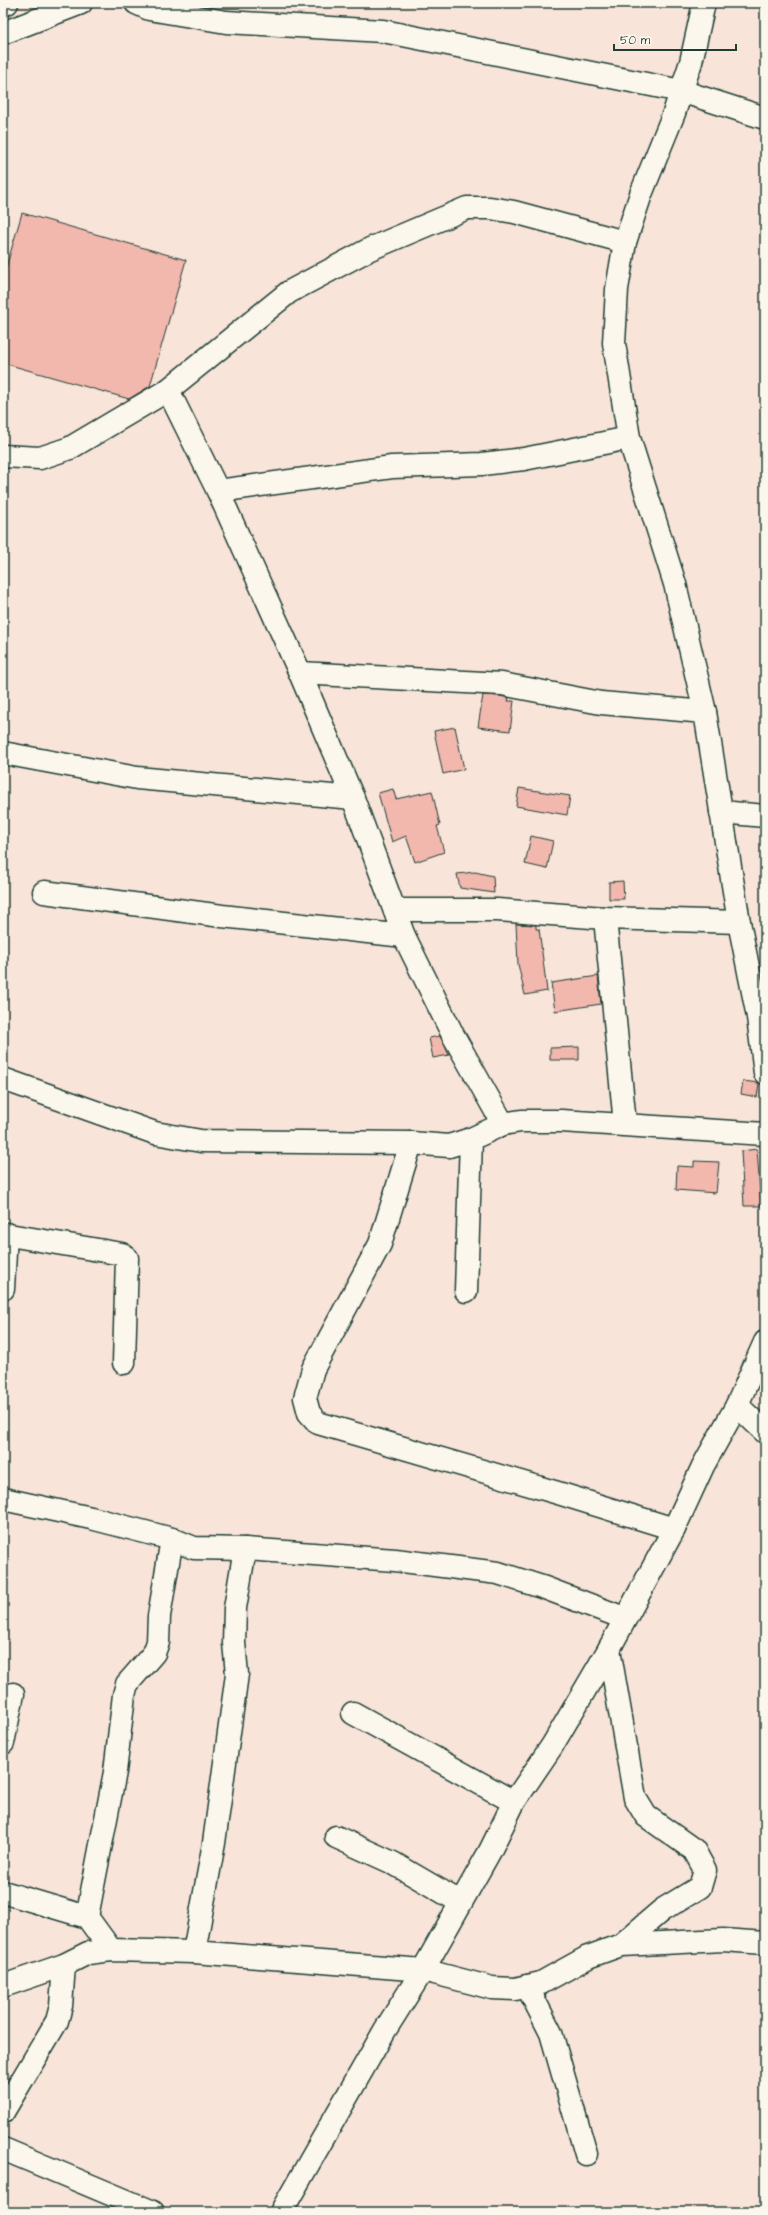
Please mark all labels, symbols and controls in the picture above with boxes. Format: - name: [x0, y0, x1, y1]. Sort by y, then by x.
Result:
- scale bar: [614, 26, 736, 52]
- text: 50 m: [620, 32, 651, 49]

